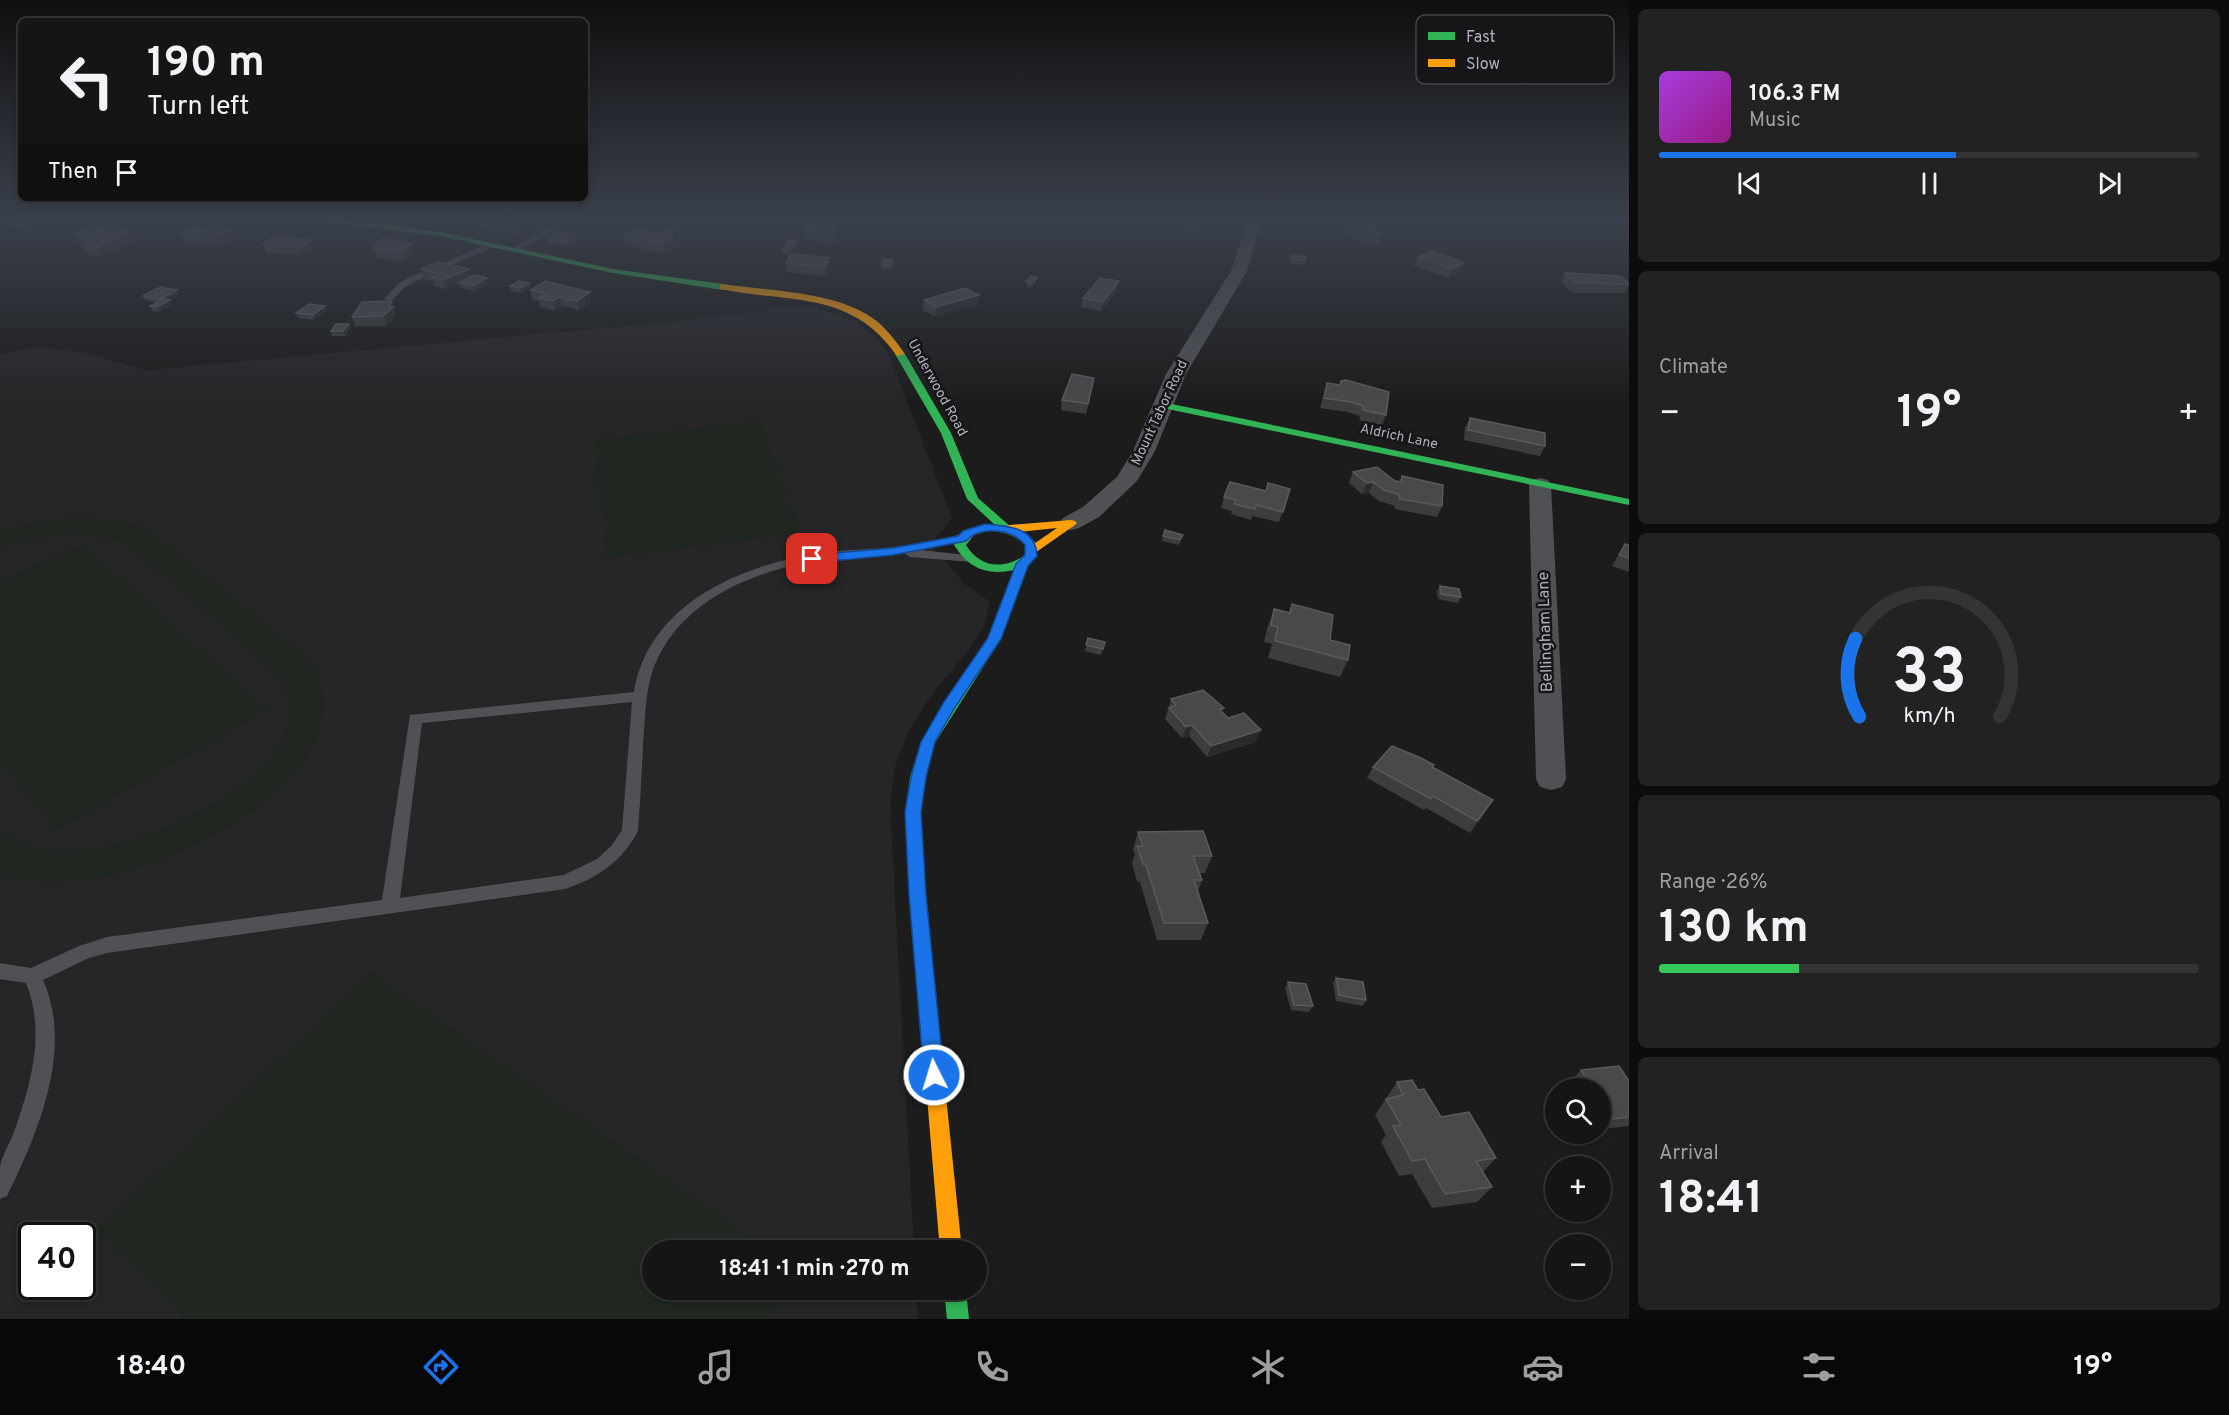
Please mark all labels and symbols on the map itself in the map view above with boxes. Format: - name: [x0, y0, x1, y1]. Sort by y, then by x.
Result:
- legend: [1416, 15, 1614, 84]
- text: Fast: [1466, 28, 1496, 48]
- text: Slow: [1466, 55, 1500, 75]
- street label: Underwood Road: [903, 337, 971, 439]
- street label: Mount Tabor Road: [1128, 358, 1192, 468]
- street label: Aldrich Lane: [1359, 420, 1439, 454]
- pin: [786, 533, 837, 584]
- street label: Bellingham Lane: [1534, 571, 1558, 693]
- position arrow: [902, 1043, 966, 1107]
- speed limit sign: 40: [18, 1222, 96, 1300]

